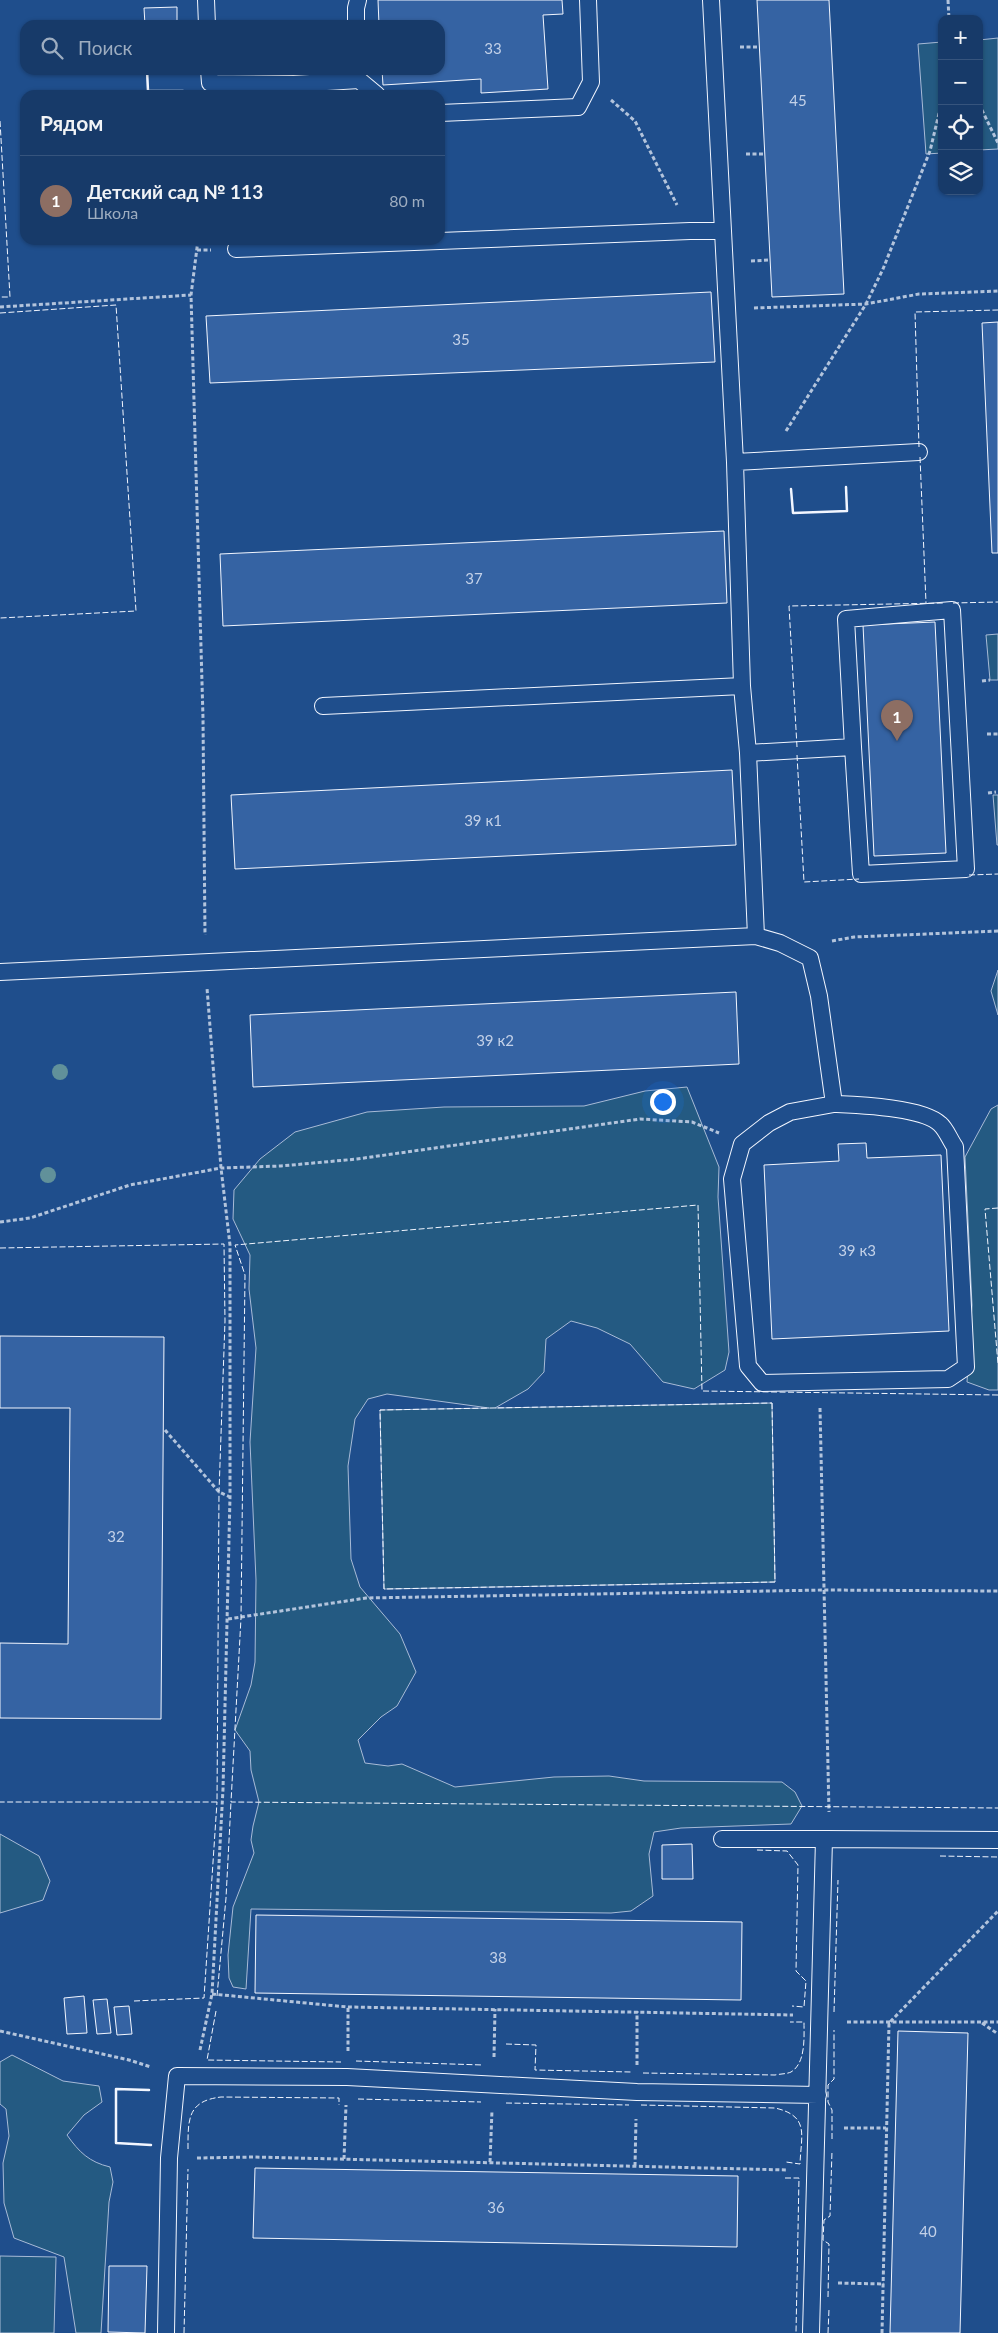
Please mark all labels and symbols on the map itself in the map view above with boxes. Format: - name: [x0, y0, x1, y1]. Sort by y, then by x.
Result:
- house number: 33: [484, 39, 502, 57]
- house number: 45: [789, 91, 807, 109]
- house number: 35: [452, 330, 470, 348]
- house number: 37: [465, 569, 483, 587]
- pin: 1: [881, 700, 913, 741]
- house number: 39 к1: [464, 811, 502, 829]
- house number: 39 к2: [476, 1031, 514, 1049]
- your location: [650, 1089, 676, 1115]
- house number: 39 к3: [838, 1241, 876, 1259]
- house number: 32: [107, 1527, 125, 1545]
- house number: 38: [489, 1948, 507, 1966]
- house number: 36: [487, 2198, 505, 2216]
- house number: 40: [919, 2222, 937, 2240]

